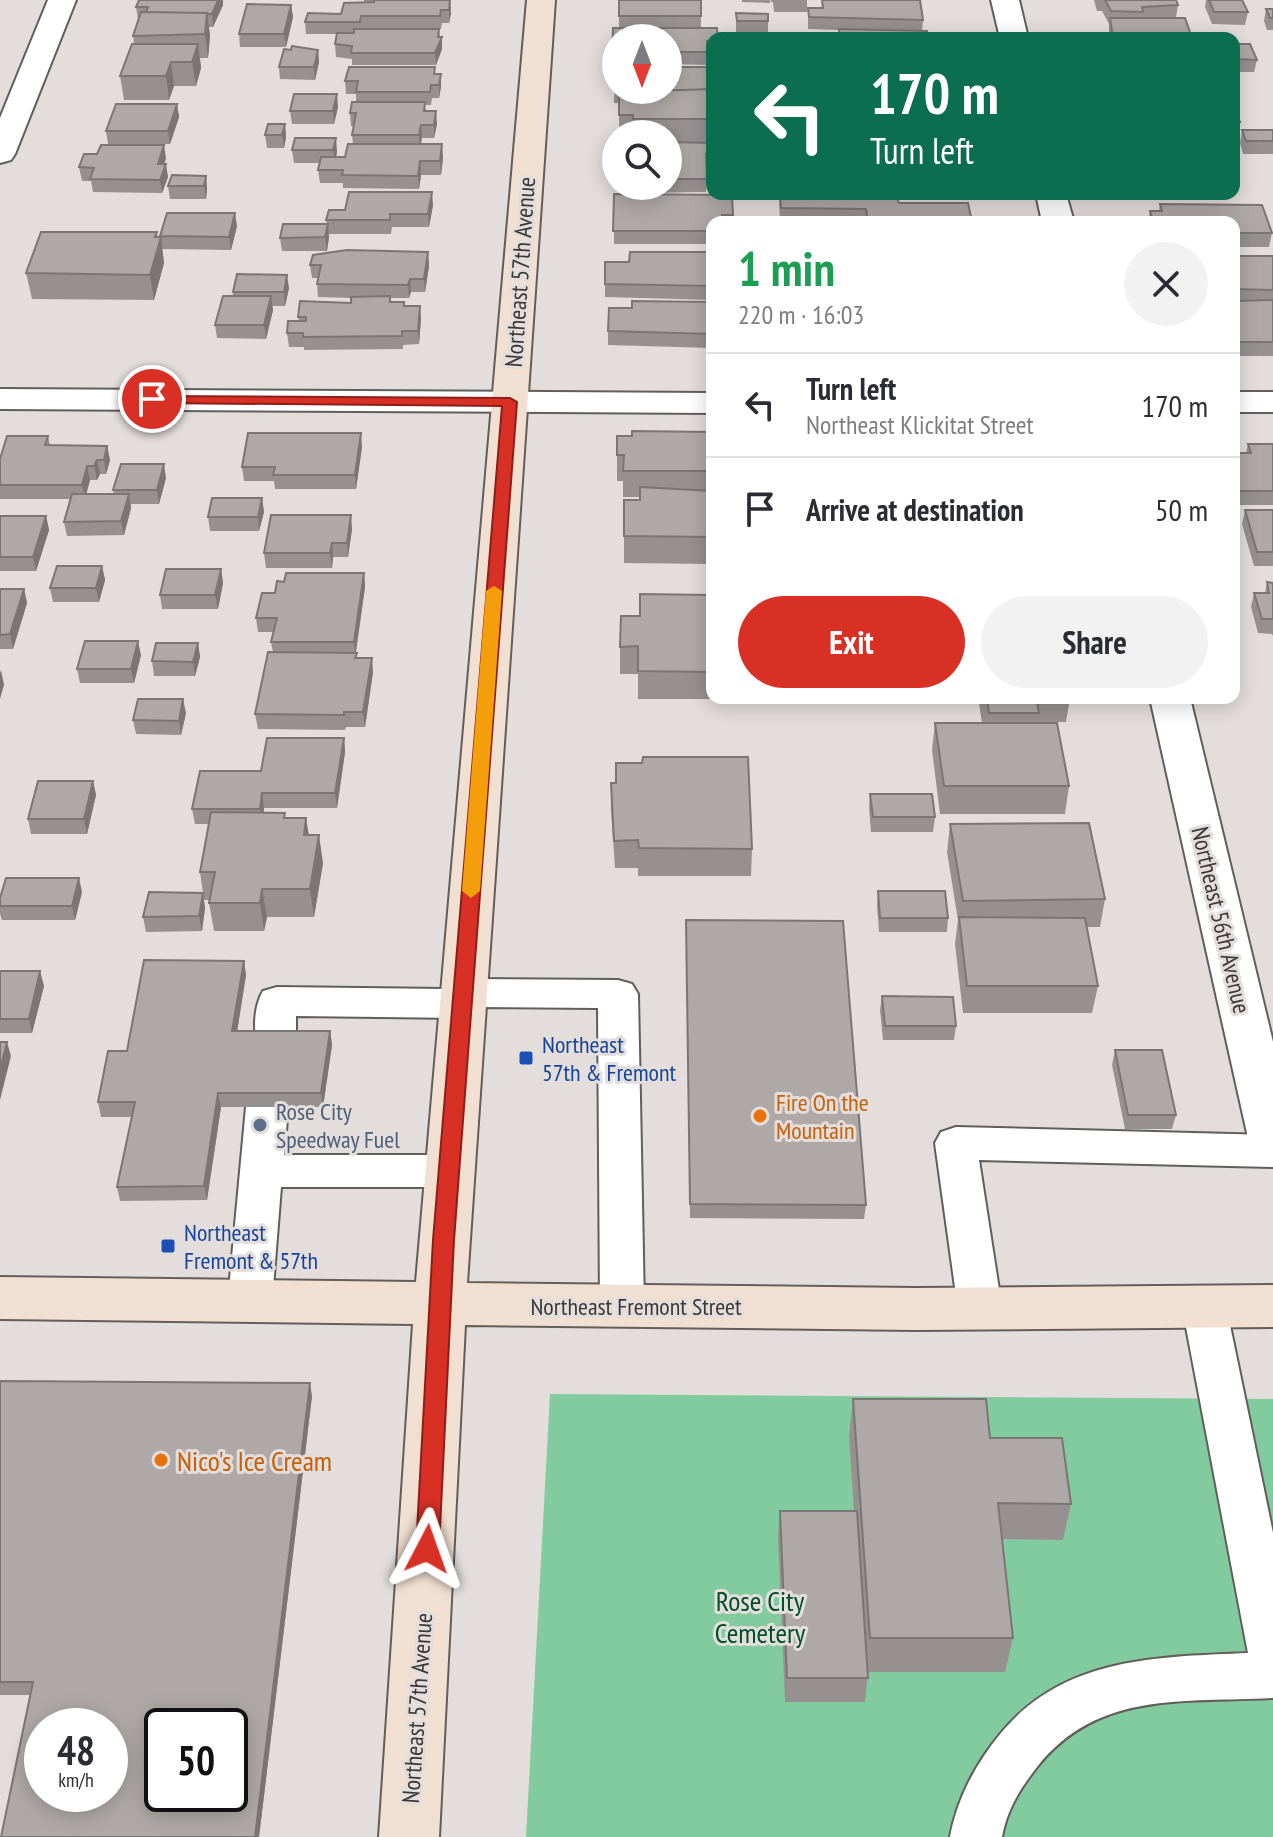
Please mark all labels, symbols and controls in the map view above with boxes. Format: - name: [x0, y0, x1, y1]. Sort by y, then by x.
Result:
- north arrow: [602, 24, 682, 104]
- map controls: [602, 24, 682, 200]
- text: 170 m: [870, 57, 999, 129]
- icon: left: [738, 64, 842, 168]
- button: search: [602, 120, 682, 200]
- text: Turn left: [870, 127, 974, 174]
- street label: Northeast 57th Avenue: [498, 176, 542, 368]
- text: 1 min: [738, 237, 835, 299]
- button: close: [1124, 242, 1208, 326]
- text: 220 m · 16:03: [738, 298, 864, 331]
- pin: [118, 365, 186, 433]
- text: Turn left: [806, 369, 896, 408]
- icon: arrive: [130, 377, 174, 421]
- icon: left: [738, 383, 782, 427]
- text: 170 m: [1142, 386, 1208, 425]
- text: Northeast Klickitat Street: [806, 408, 1034, 441]
- icon: arrive: [738, 487, 782, 531]
- text: Arrive at destination: [806, 490, 1024, 529]
- text: 50 m: [1155, 490, 1208, 529]
- button: Exit: [738, 596, 965, 688]
- button: Share: [981, 596, 1208, 688]
- street label: Northeast 56th Avenue: [1184, 824, 1258, 1016]
- place label: Northeast 57th & Fremont: [542, 1029, 676, 1088]
- marker: Northeast 57th & Fremont: [517, 1049, 535, 1067]
- place label: Fire On the Mountain: [776, 1087, 869, 1146]
- place label: Rose City Speedway Fuel: [276, 1096, 400, 1155]
- marker: Fire On the Mountain: [751, 1107, 769, 1125]
- marker: Rose City Speedway Fuel: [251, 1116, 269, 1134]
- place label: Northeast Fremont & 57th: [184, 1217, 318, 1276]
- marker: Northeast Fremont & 57th: [159, 1237, 177, 1255]
- street label: Northeast Fremont Street: [530, 1291, 742, 1322]
- place label: Nico's Ice Cream: [177, 1442, 332, 1479]
- marker: Nico's Ice Cream: [152, 1451, 170, 1469]
- position arrow: [385, 1507, 469, 1591]
- park label: Rose City Cemetery: [715, 1582, 806, 1651]
- street label: Northeast 57th Avenue: [395, 1612, 439, 1804]
- speed limit sign: 50: [144, 1708, 248, 1812]
- text: 48: [57, 1724, 95, 1776]
- text: km/h: [58, 1767, 94, 1793]

